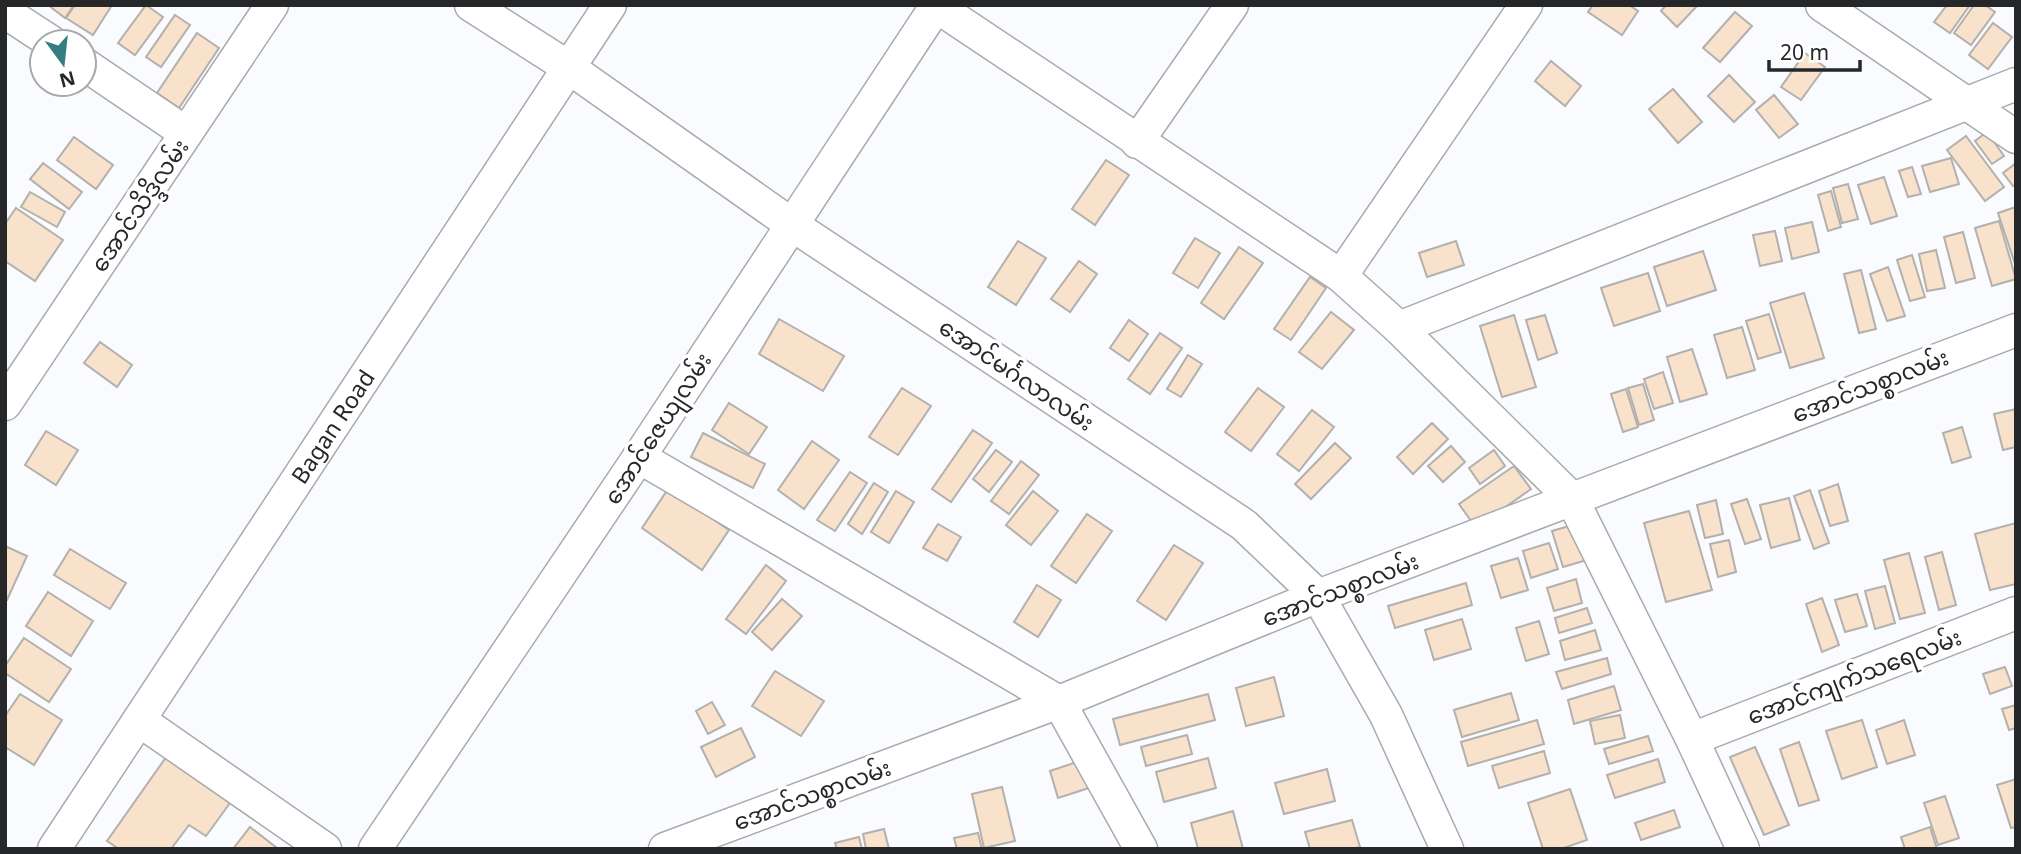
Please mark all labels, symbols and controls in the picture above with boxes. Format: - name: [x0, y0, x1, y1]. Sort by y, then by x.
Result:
- north arrow: [28, 28, 98, 98]
- scale bar: [1769, 28, 1860, 72]
- text: 20 m: [1780, 38, 1829, 66]
- text: N: [57, 65, 78, 94]
- street label: အောင်သိဒ္ဒိလမ်း: [83, 132, 199, 280]
- street label: အောင်မင်္ဂလာလမ်း: [933, 310, 1101, 438]
- street label: အောင်သစ္စာလမ်း: [1787, 340, 1955, 434]
- street label: အောင်ဇေယျလမ်း: [596, 346, 722, 512]
- street label: Bagan Road: [283, 363, 382, 490]
- street label: အောင်သစ္စာလမ်း: [1257, 544, 1425, 638]
- street label: အောင်ကျက်သရေလမ်း: [1742, 620, 1967, 735]
- street label: အောင်သစ္စာလမ်း: [729, 751, 897, 842]

